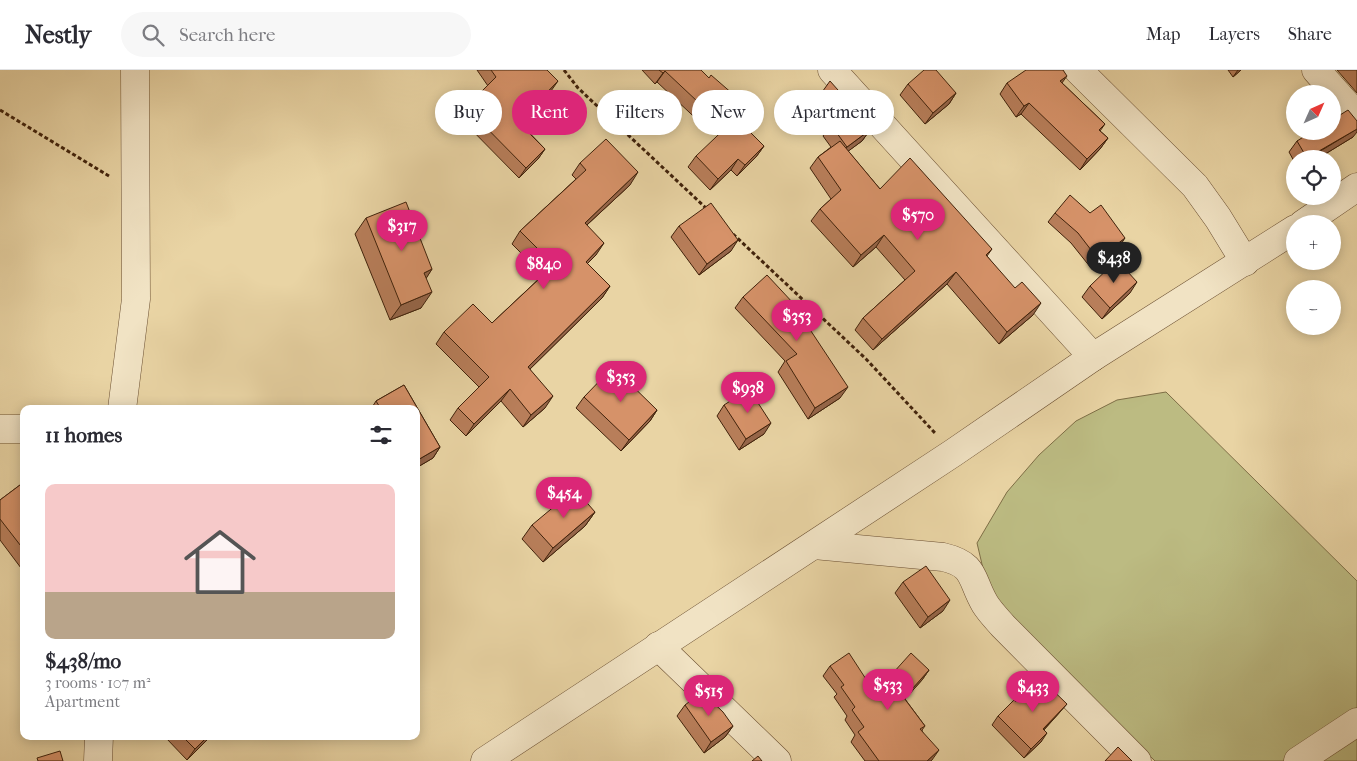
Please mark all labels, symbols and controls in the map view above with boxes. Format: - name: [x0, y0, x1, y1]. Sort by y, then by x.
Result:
- search box: [121, 12, 471, 57]
- text: Nestly: [25, 21, 91, 49]
- icon: search: [139, 21, 167, 49]
- text: Search here: [179, 24, 275, 46]
- text: Map: [1146, 24, 1180, 45]
- text: Layers: [1208, 24, 1260, 45]
- text: Share: [1288, 24, 1332, 45]
- north arrow: [1286, 85, 1341, 140]
- map controls: [1286, 85, 1341, 335]
- chip: Buy: [435, 90, 502, 135]
- chip: Rent: [512, 90, 587, 135]
- chip: Filters: [597, 90, 682, 135]
- chip: New: [692, 90, 764, 135]
- chip: Apartment: [774, 90, 894, 135]
- button: locate: [1286, 150, 1341, 205]
- pin: $570: [888, 198, 948, 241]
- text: $570: [902, 205, 934, 224]
- pin: $317: [372, 210, 432, 252]
- button: +: [1286, 215, 1341, 270]
- text: $317: [388, 216, 416, 235]
- pin: $438: [1084, 242, 1144, 284]
- pin: $840: [514, 248, 574, 290]
- text: $438: [1098, 248, 1130, 267]
- text: $840: [526, 254, 562, 273]
- button: −: [1286, 280, 1341, 335]
- pin: $353: [767, 300, 827, 342]
- text: $353: [783, 306, 811, 325]
- pin: $353: [591, 360, 651, 403]
- text: $353: [607, 367, 635, 386]
- pin: $938: [718, 372, 778, 414]
- text: $938: [732, 378, 764, 397]
- icon: filters: [367, 421, 395, 449]
- text: 11 homes: [45, 423, 122, 447]
- pin: $454: [534, 476, 594, 519]
- text: $454: [547, 483, 581, 502]
- icon: home: [175, 517, 265, 607]
- text: $438/mo: [45, 649, 121, 673]
- pin: $533: [858, 668, 918, 711]
- pin: $433: [1003, 670, 1063, 713]
- text: 3 rooms · 107 m²: [45, 673, 151, 692]
- pin: $515: [679, 674, 739, 717]
- text: $533: [874, 675, 902, 694]
- text: $433: [1017, 677, 1049, 696]
- text: $515: [695, 681, 723, 700]
- text: Apartment: [45, 692, 120, 711]

